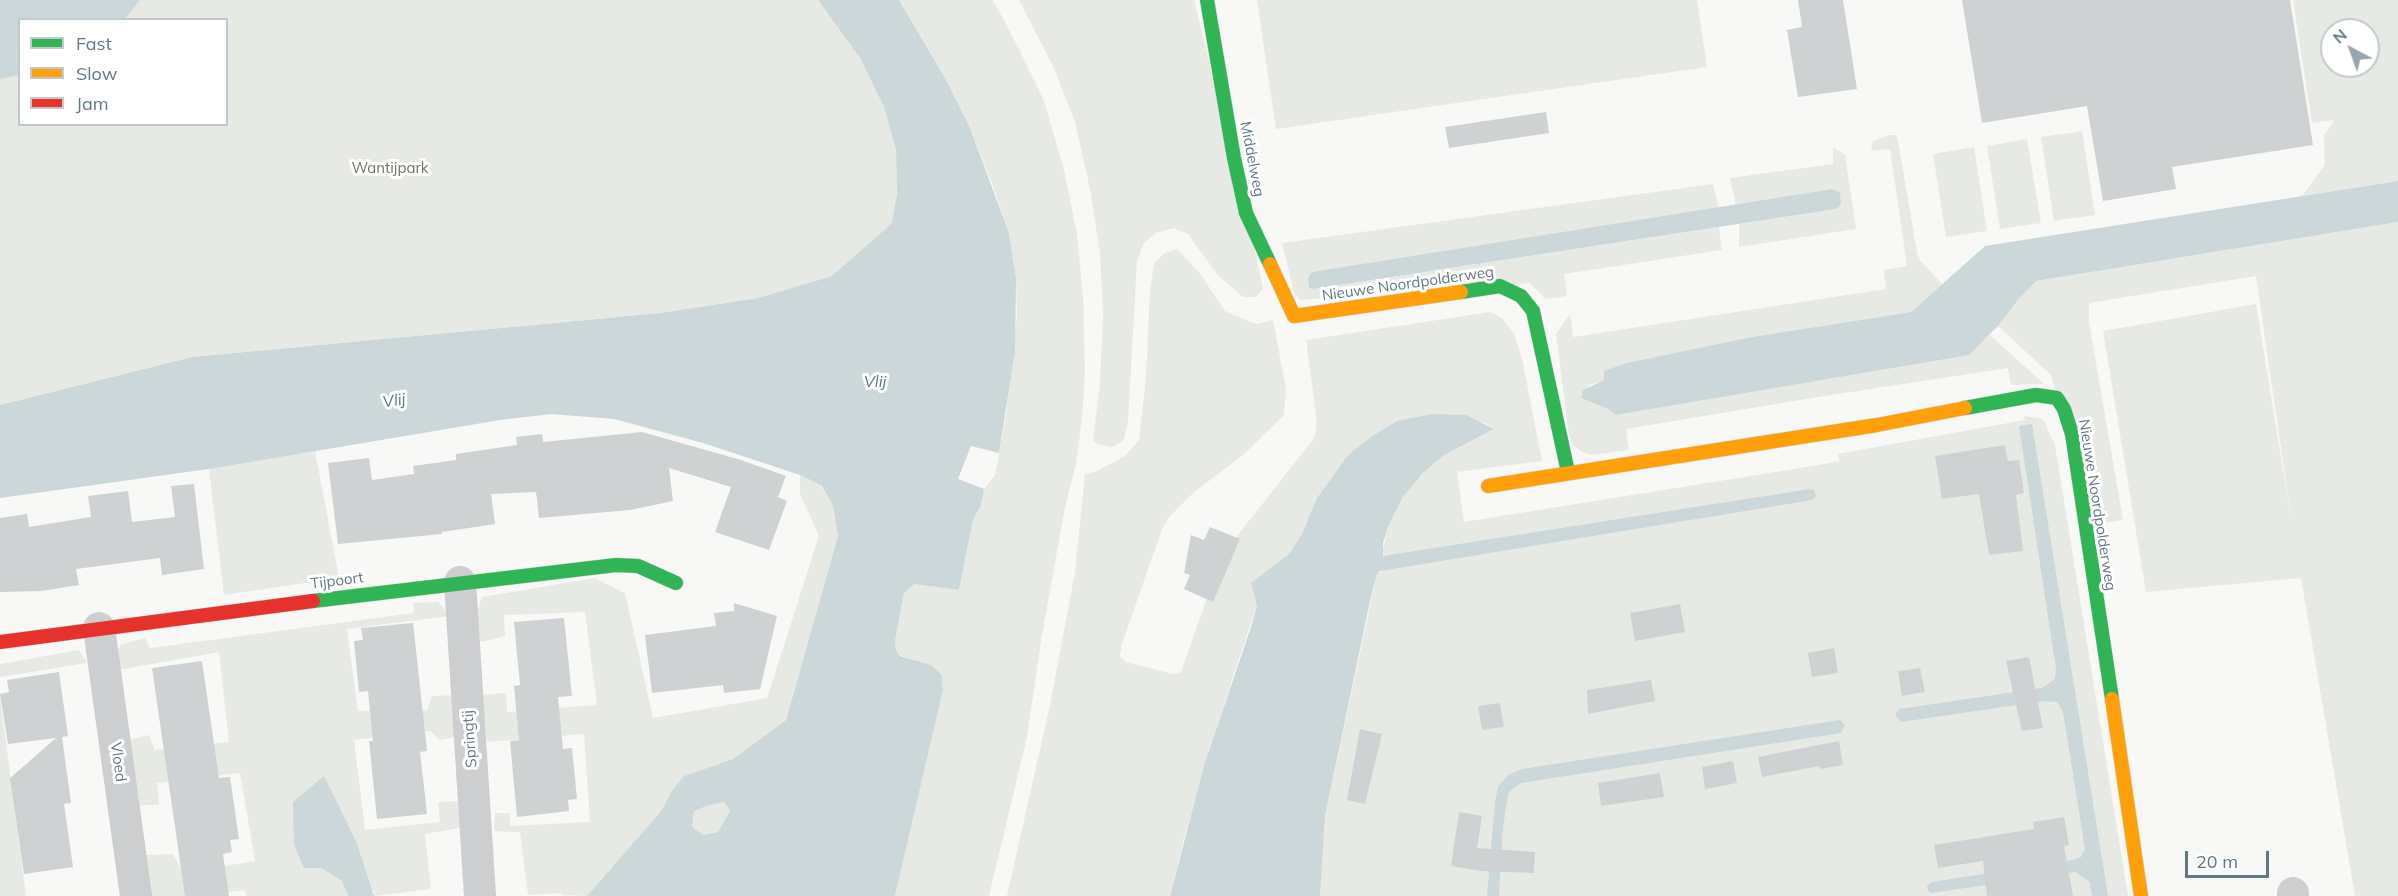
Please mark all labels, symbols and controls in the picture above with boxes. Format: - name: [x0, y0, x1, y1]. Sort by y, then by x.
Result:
- legend: [18, 18, 228, 126]
- north arrow: [2320, 18, 2380, 78]
- text: N: [2328, 24, 2351, 47]
- text: Fast: [76, 32, 112, 55]
- text: Slow: [76, 62, 117, 85]
- text: Jam: [76, 92, 109, 115]
- street label: Middelweg: [1236, 120, 1268, 198]
- park label: Wantijpark: [351, 159, 429, 177]
- street label: Nieuwe Noordpolderweg: [1321, 263, 1495, 305]
- water label: Vlij: [864, 372, 886, 392]
- water label: Vlij: [381, 390, 407, 412]
- street label: Nieuwe Noordpolderweg: [2075, 418, 2119, 592]
- street label: Tijpoort: [309, 569, 365, 593]
- street label: Springtij: [459, 710, 481, 768]
- street label: Vloed: [106, 741, 130, 783]
- scale bar: [2188, 839, 2272, 877]
- text: 20 m: [2196, 850, 2238, 873]

